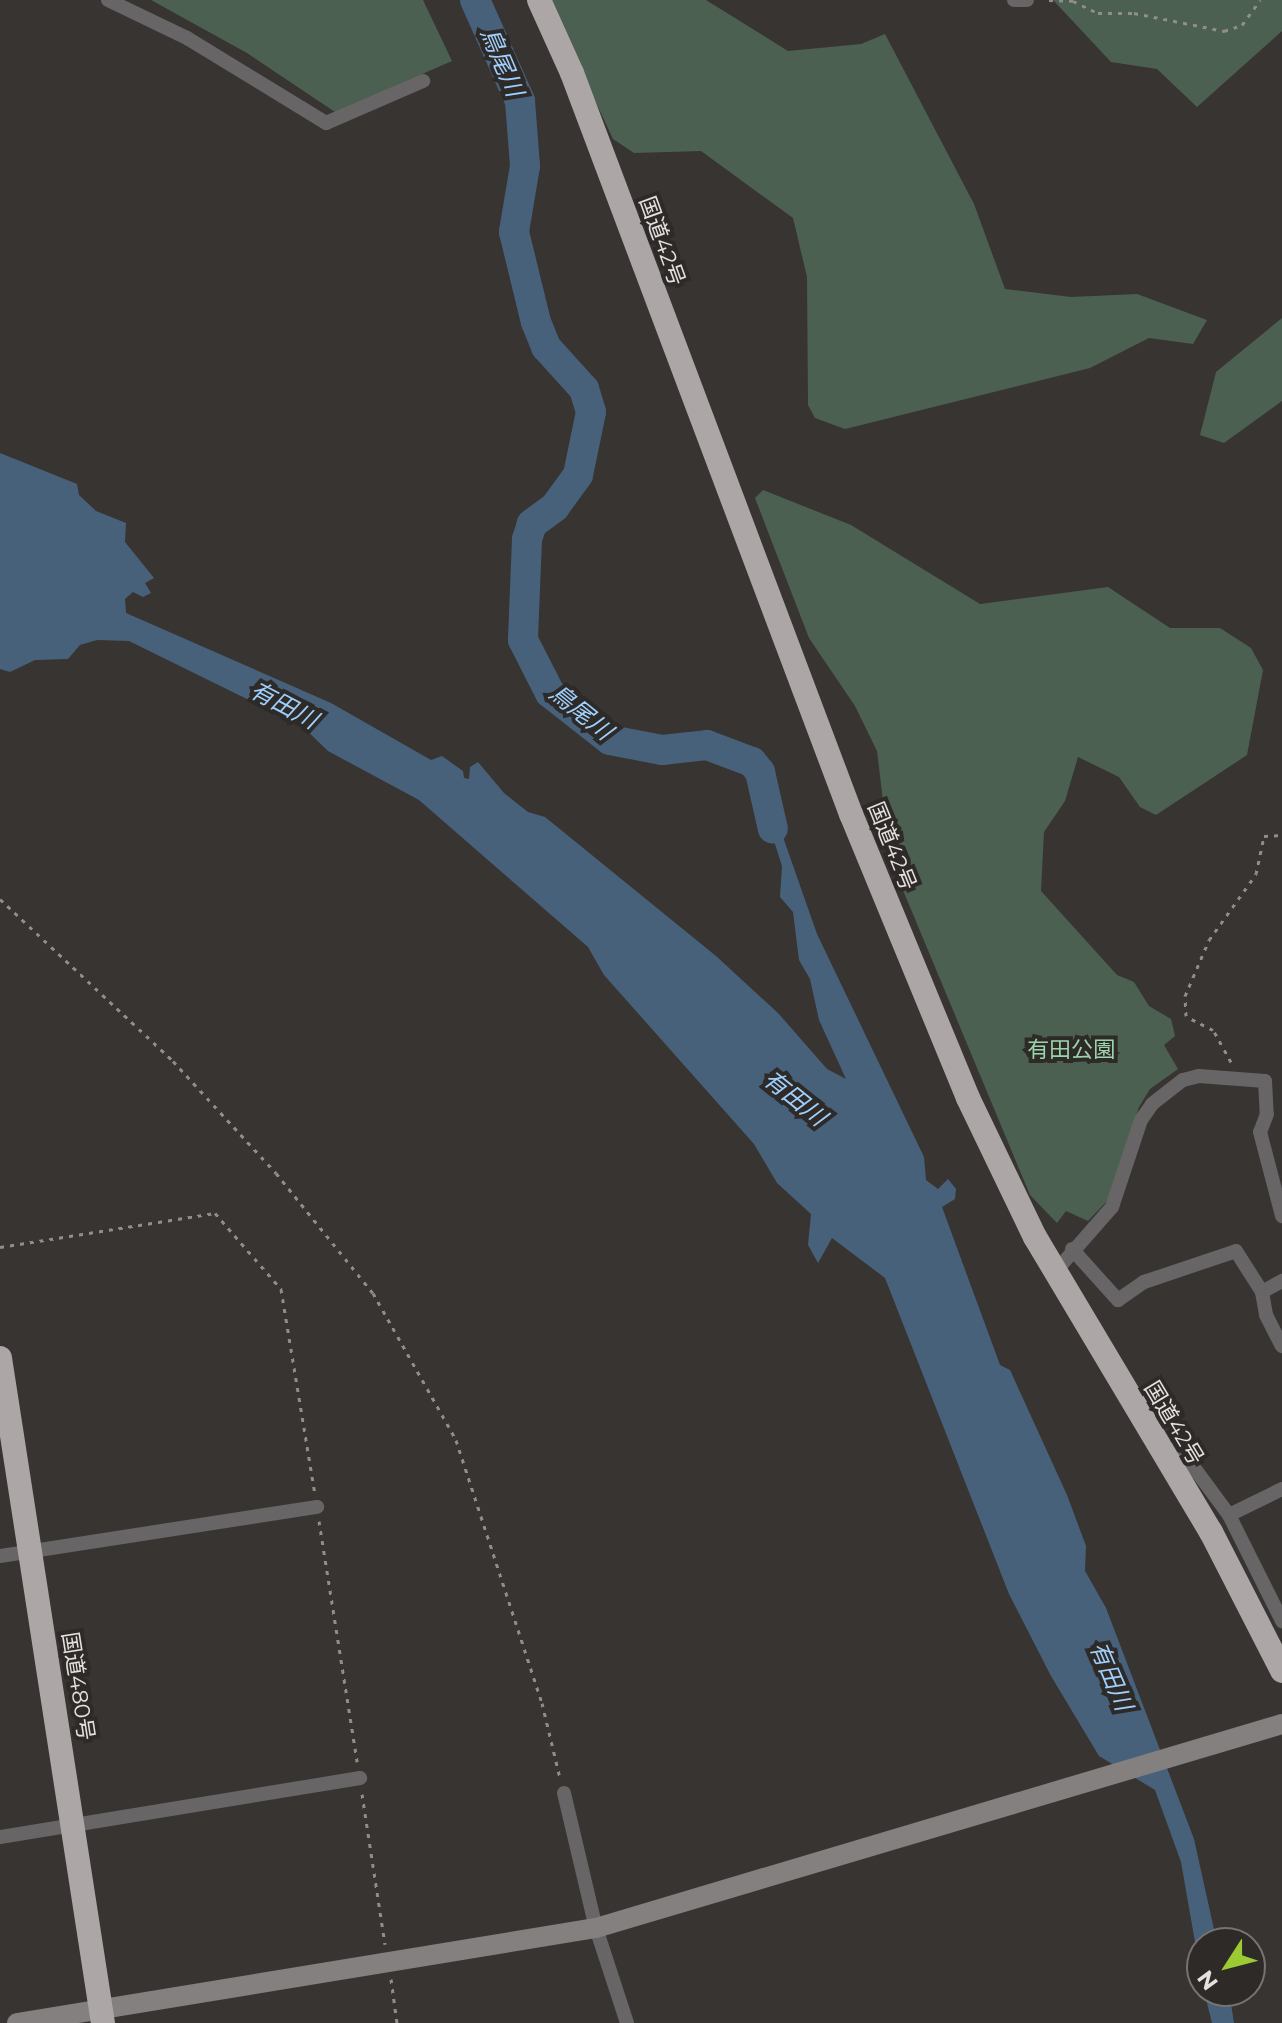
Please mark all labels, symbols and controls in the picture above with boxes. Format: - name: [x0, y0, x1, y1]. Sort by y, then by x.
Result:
- water label: 鳥尾川: [475, 23, 529, 101]
- street label: 国道42号: [634, 193, 690, 289]
- water label: 有田川: [245, 675, 323, 735]
- water label: 鳥尾川: [544, 678, 618, 746]
- street label: 国道42号: [862, 798, 922, 894]
- park label: 有田公園: [1027, 1037, 1115, 1063]
- water label: 有田川: [758, 1064, 832, 1132]
- street label: 国道42号: [1139, 1376, 1209, 1470]
- street label: 国道480号: [56, 1630, 100, 1742]
- water label: 有田川: [1084, 1637, 1138, 1715]
- north arrow: [1186, 1927, 1266, 2007]
- text: N: [1192, 1965, 1224, 1995]

